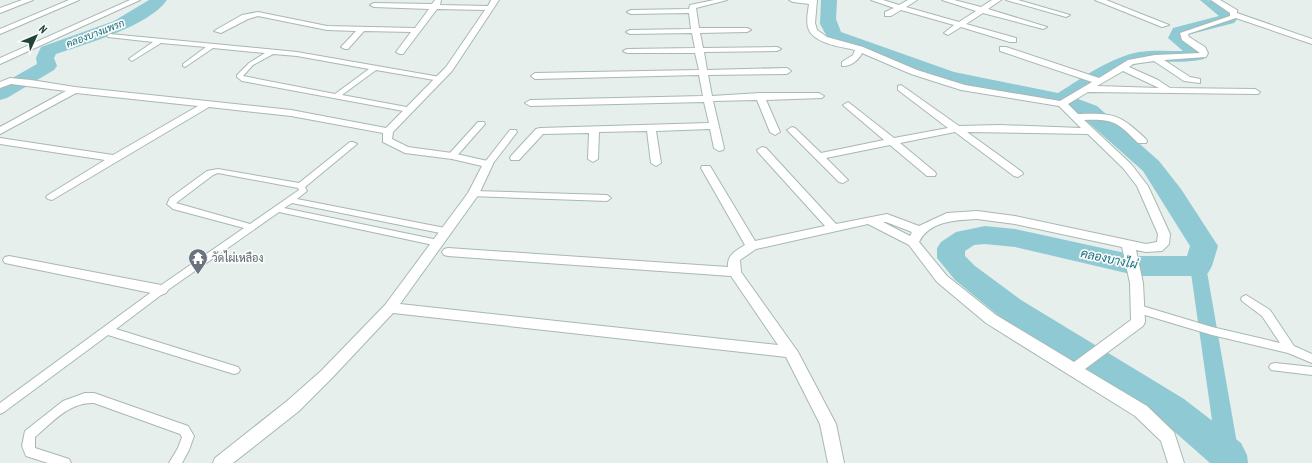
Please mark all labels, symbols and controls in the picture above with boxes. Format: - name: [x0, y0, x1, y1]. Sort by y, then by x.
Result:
- north arrow: [16, 16, 56, 56]
- water label: คลองบางแพรก: [64, 16, 127, 51]
- text: N: [36, 22, 50, 36]
- water label: คลองบางไผ่: [1079, 245, 1140, 272]
- temple icon: วัดไผ่เหลือง: [187, 247, 209, 275]
- place label: วัดไผ่เหลือง: [212, 250, 264, 265]

